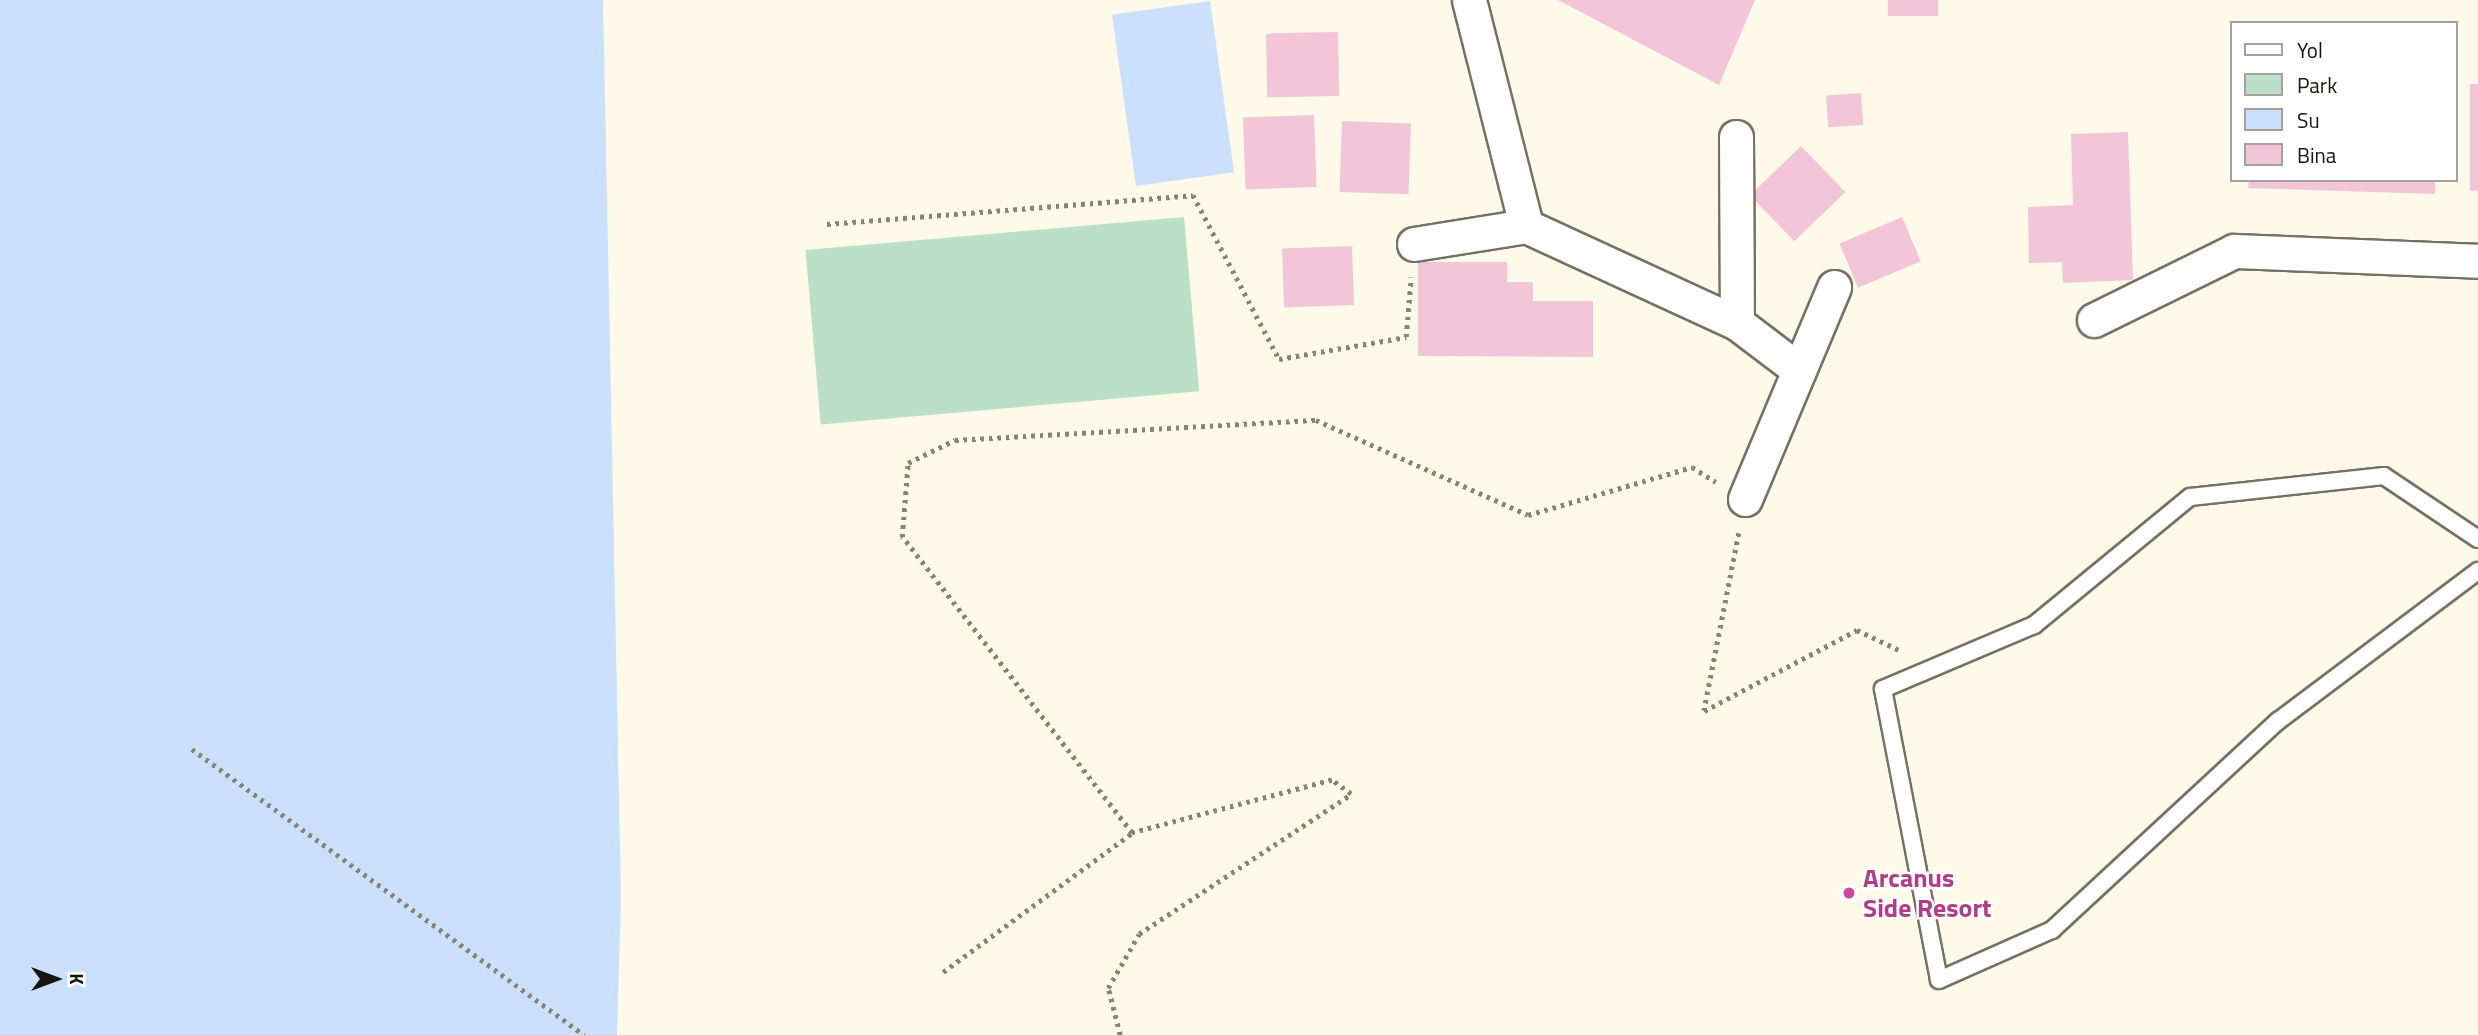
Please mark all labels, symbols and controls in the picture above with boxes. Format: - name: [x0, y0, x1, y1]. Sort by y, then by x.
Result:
- legend: [2230, 21, 2457, 182]
- text: Yol: [2297, 34, 2323, 66]
- text: Park: [2297, 69, 2337, 101]
- text: Su: [2297, 104, 2320, 136]
- text: Bina: [2297, 139, 2336, 171]
- place label: Arcanus Side Resort: [1863, 862, 1992, 924]
- marker: Arcanus Side Resort: [1841, 885, 1857, 901]
- north arrow: [21, 944, 91, 1014]
- text: K: [63, 973, 92, 985]

